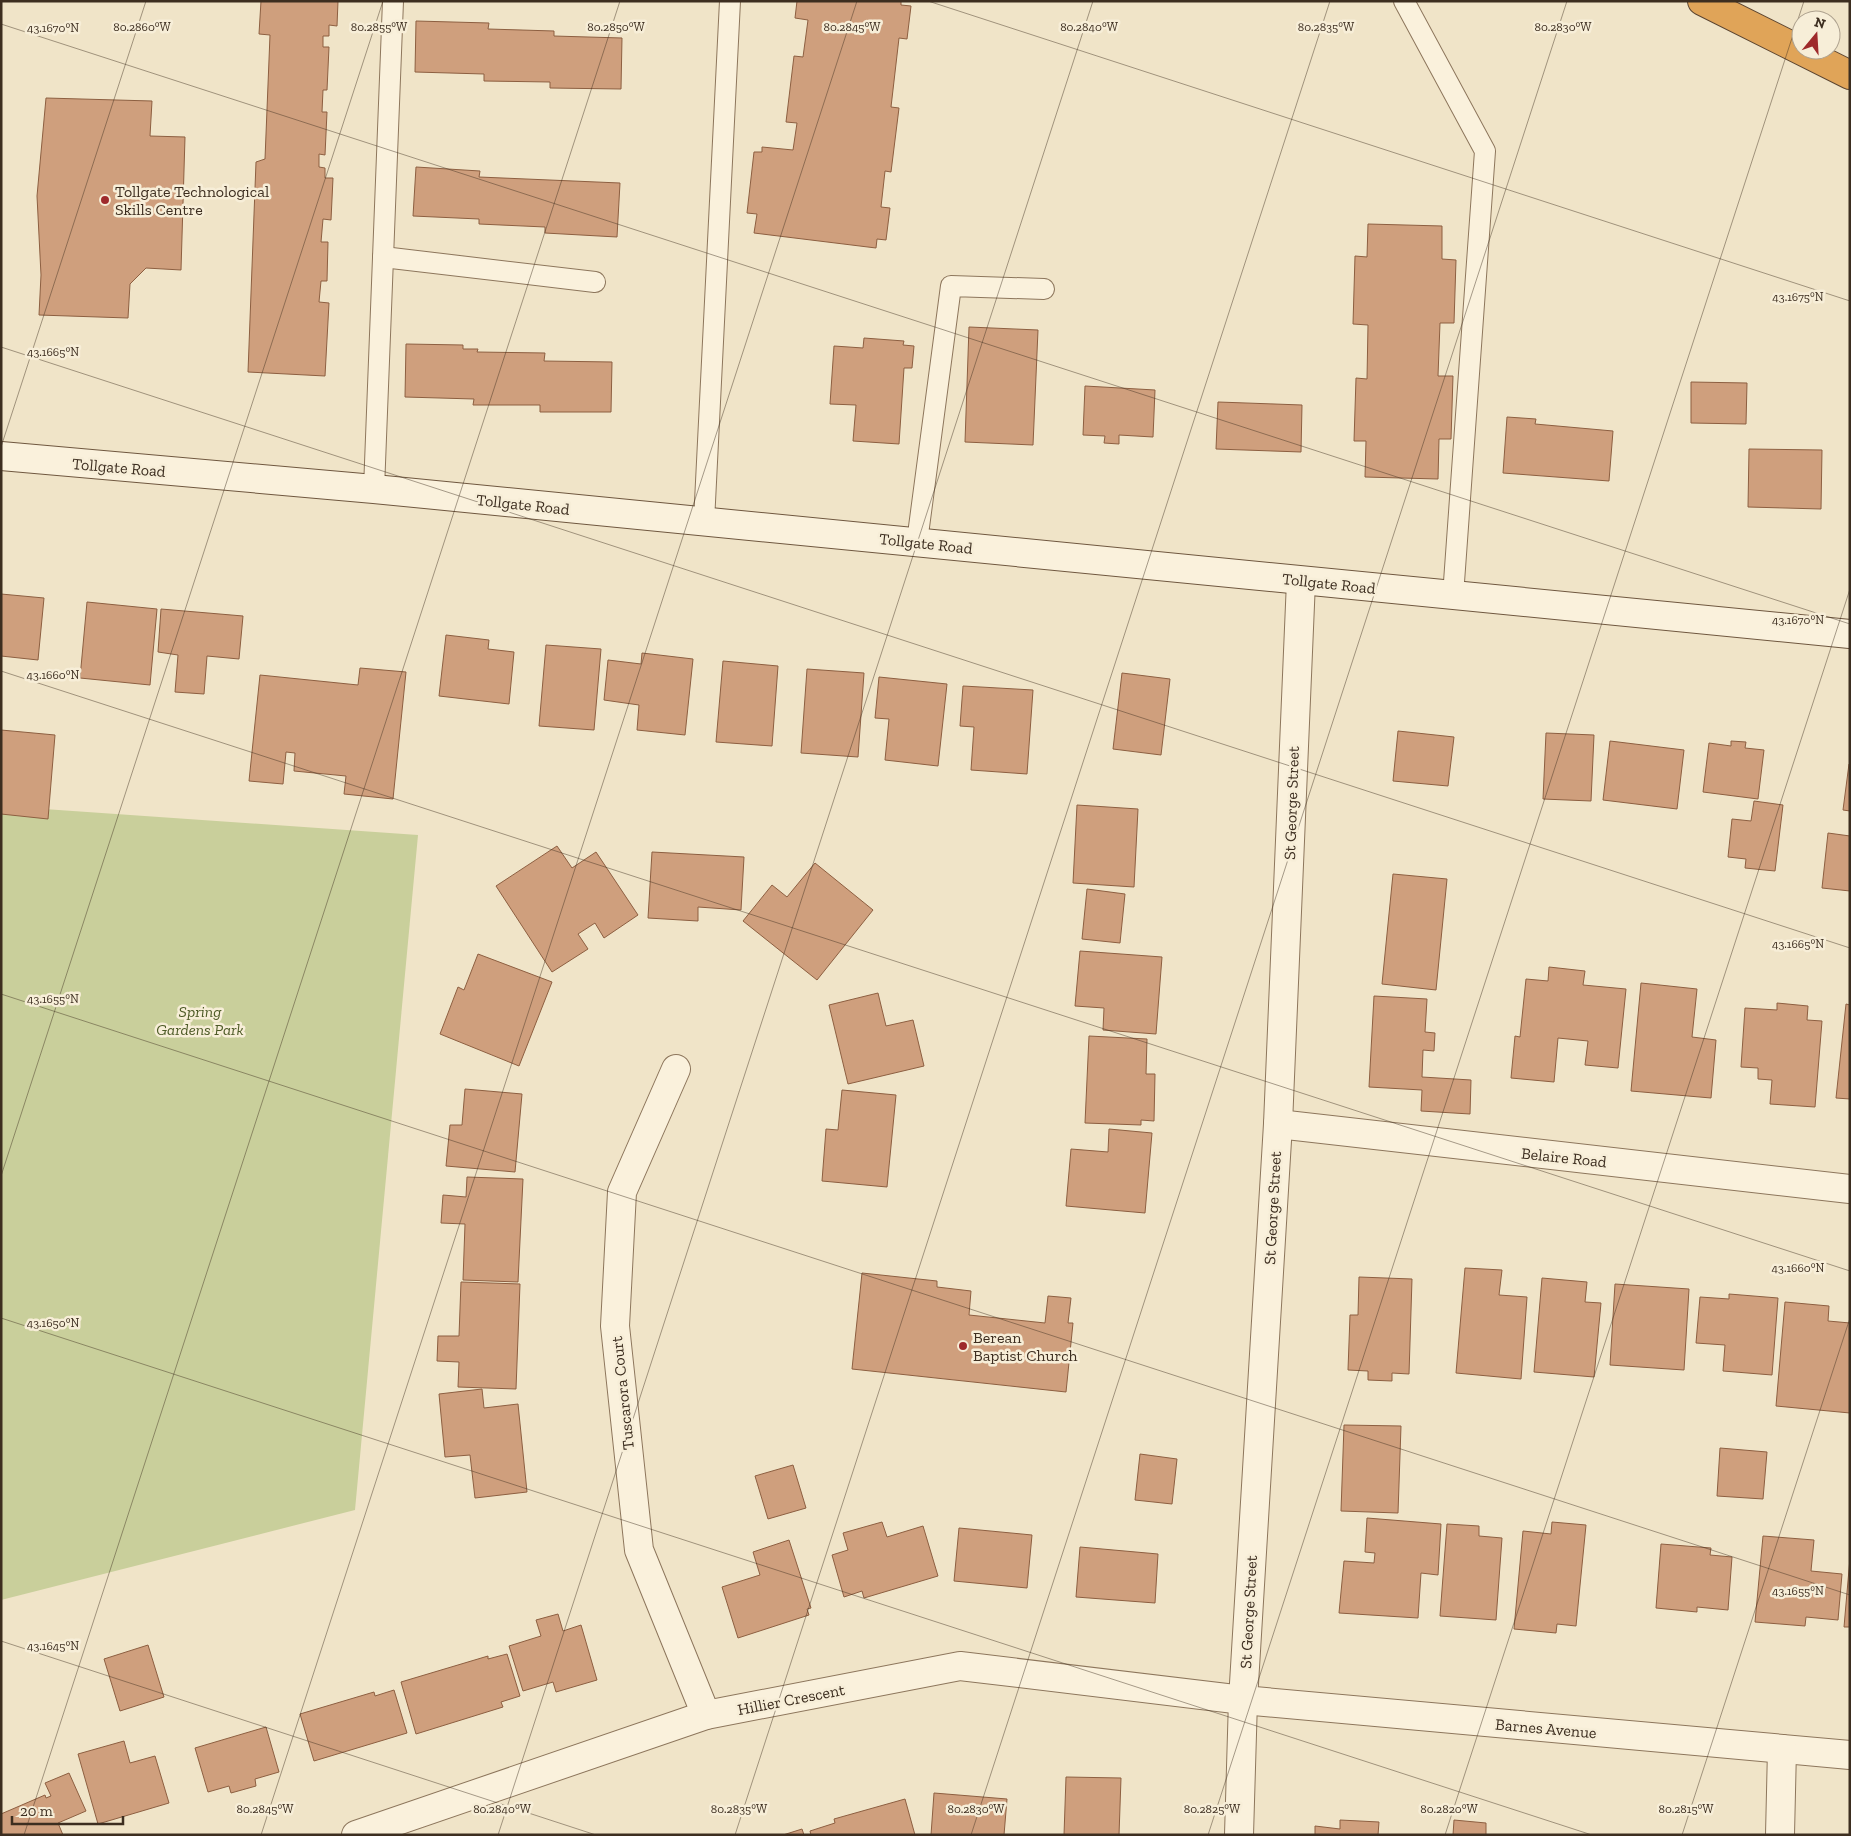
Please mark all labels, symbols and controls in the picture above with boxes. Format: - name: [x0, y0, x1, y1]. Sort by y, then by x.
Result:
- north arrow: [1791, 10, 1841, 60]
- text: N: [1812, 13, 1828, 33]
- text: 80.2860°W: [113, 20, 172, 34]
- text: 80.2855°W: [351, 20, 408, 34]
- text: 80.2850°W: [587, 20, 645, 34]
- text: 80.2845°W: [824, 20, 881, 34]
- text: 80.2840°W: [1060, 20, 1119, 34]
- text: 80.2835°W: [1298, 20, 1355, 34]
- text: 80.2830°W: [1534, 20, 1592, 34]
- text: 43.1670°N: [27, 21, 79, 35]
- place label: Tollgate Technological Skills Centre: [115, 182, 269, 219]
- marker: Tollgate Technological Skills Centre: [99, 194, 111, 206]
- text: 43.1675°N: [1772, 290, 1824, 304]
- text: 43.1665°N: [27, 345, 79, 359]
- street label: Tollgate Road: [72, 454, 167, 481]
- street label: Tollgate Road: [475, 490, 571, 519]
- street label: Tollgate Road: [878, 529, 974, 558]
- street label: Tollgate Road: [1281, 569, 1377, 598]
- text: 43.1670°N: [1772, 613, 1824, 627]
- text: 43.1660°N: [27, 668, 80, 682]
- street label: St George Street: [1280, 746, 1303, 860]
- text: 43.1665°N: [1772, 937, 1824, 951]
- text: 43.1655°N: [27, 992, 79, 1006]
- park label: Spring Gardens Park: [156, 1002, 244, 1039]
- street label: Belaire Road: [1520, 1144, 1608, 1171]
- street label: St George Street: [1260, 1151, 1285, 1265]
- text: 43.1660°N: [1772, 1261, 1825, 1275]
- text: 43.1650°N: [27, 1316, 79, 1330]
- place label: Berean Baptist Church: [973, 1328, 1078, 1365]
- street label: Tuscarora Court: [607, 1335, 638, 1451]
- marker: Berean Baptist Church: [957, 1340, 969, 1352]
- street label: St George Street: [1236, 1555, 1261, 1669]
- text: 43.1655°N: [1772, 1584, 1824, 1598]
- text: 43.1645°N: [27, 1639, 79, 1653]
- street label: Hillier Crescent: [736, 1680, 846, 1719]
- street label: Barnes Avenue: [1494, 1715, 1597, 1742]
- scale bar: [12, 1794, 124, 1826]
- text: 20 m: [20, 1802, 53, 1820]
- text: 80.2845°W: [237, 1802, 294, 1816]
- text: 80.2840°W: [473, 1802, 532, 1816]
- text: 80.2835°W: [711, 1802, 768, 1816]
- text: 80.2830°W: [947, 1802, 1005, 1816]
- text: 80.2825°W: [1184, 1802, 1241, 1816]
- text: 80.2820°W: [1420, 1802, 1479, 1816]
- text: 80.2815°W: [1658, 1802, 1714, 1816]

